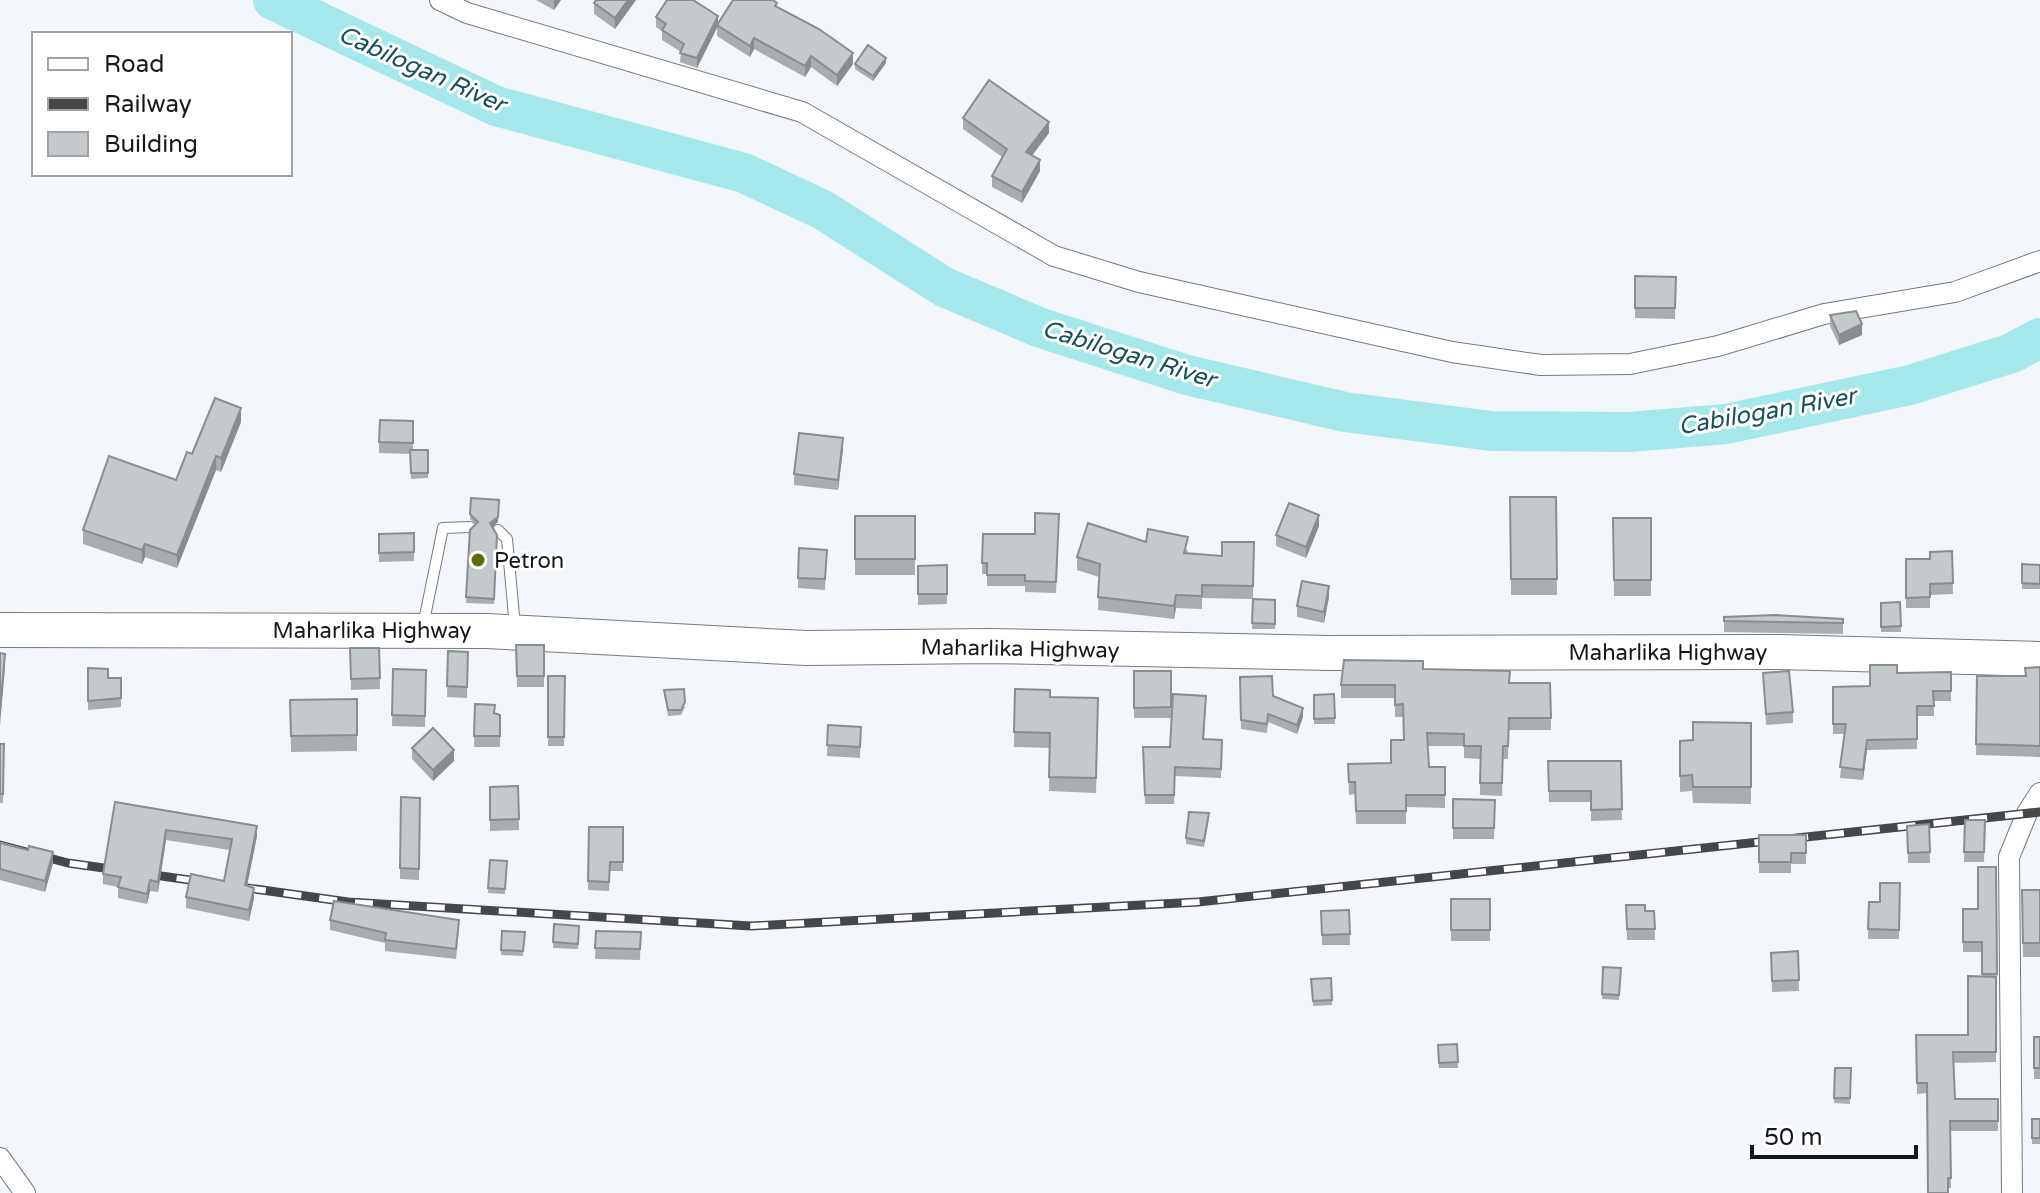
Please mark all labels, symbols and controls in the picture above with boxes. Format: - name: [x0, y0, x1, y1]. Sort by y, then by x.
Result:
- water label: Cabilogan River: [334, 20, 512, 120]
- legend: [32, 32, 292, 176]
- text: Road: [104, 50, 164, 79]
- text: Railway: [104, 90, 192, 119]
- text: Building: [104, 130, 198, 159]
- water label: Cabilogan River: [1039, 314, 1222, 395]
- water label: Cabilogan River: [1676, 381, 1861, 441]
- place label: Petron: [494, 548, 564, 574]
- marker: Petron: [469, 551, 487, 569]
- street label: Maharlika Highway: [273, 618, 472, 644]
- street label: Maharlika Highway: [920, 634, 1120, 664]
- street label: Maharlika Highway: [1569, 640, 1768, 666]
- scale bar: [1752, 1109, 1916, 1159]
- text: 50 m: [1764, 1123, 1822, 1152]

